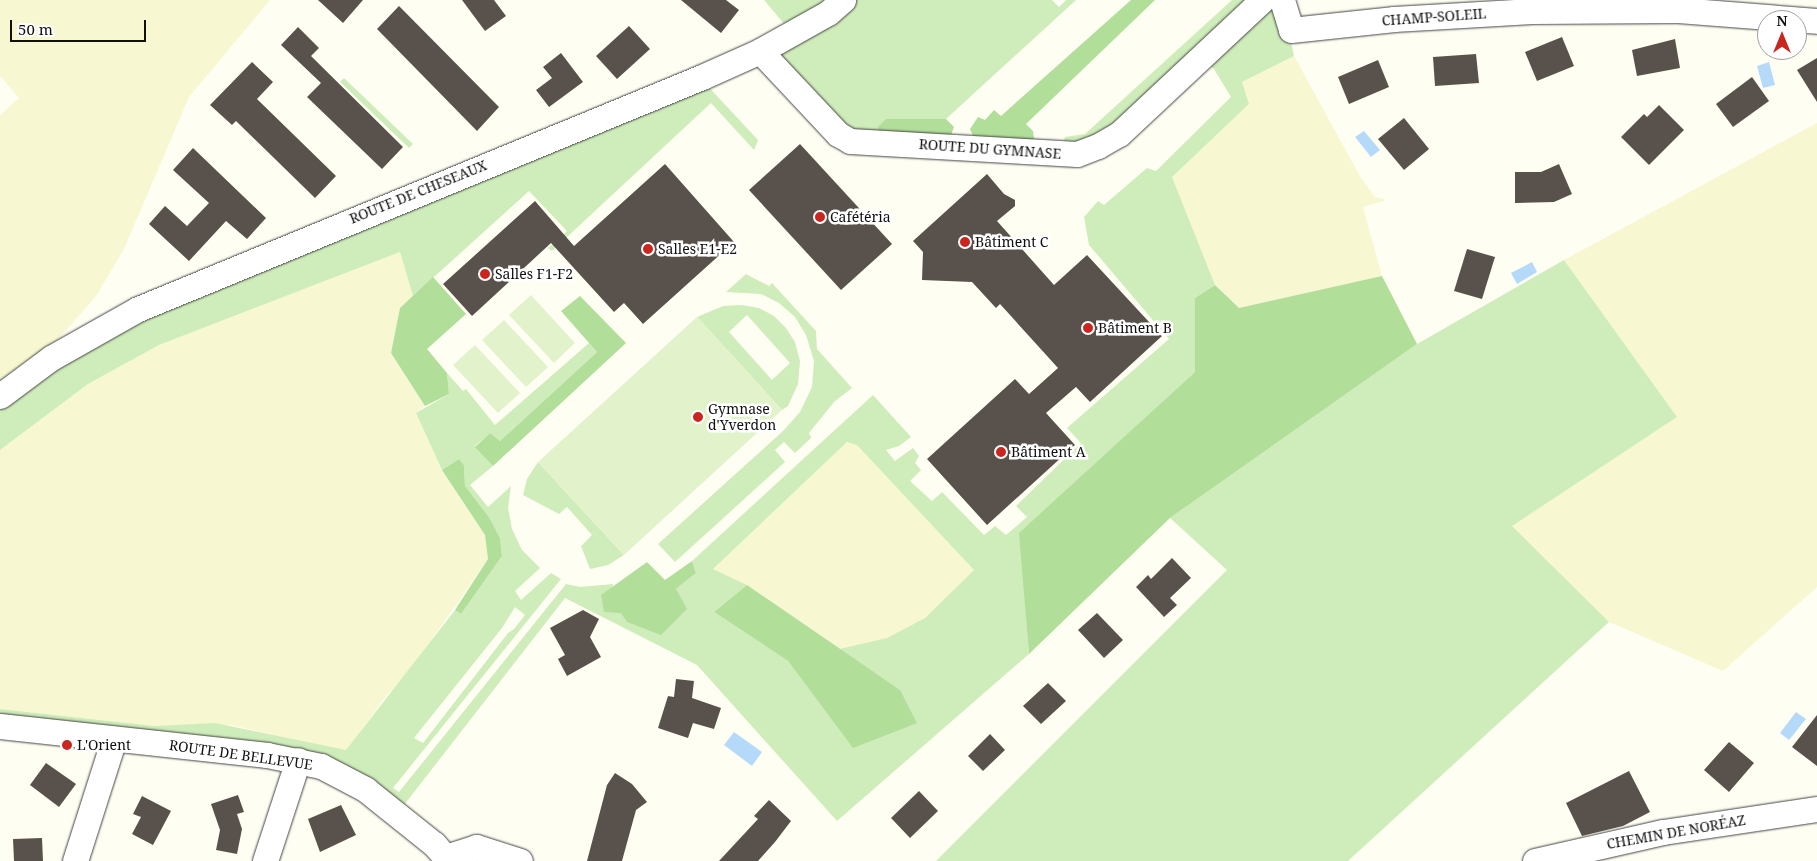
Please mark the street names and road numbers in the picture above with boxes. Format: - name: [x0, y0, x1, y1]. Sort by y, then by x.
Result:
- street label: CHAMP-SOLEIL: [1381, 5, 1487, 29]
- street label: ROUTE DU GYMNASE: [918, 136, 1062, 162]
- street label: ROUTE DE CHESEAUX: [347, 157, 489, 227]
- street label: ROUTE DE BELLEVUE: [168, 737, 314, 773]
- street label: CHEMIN DE NORÉAZ: [1605, 812, 1747, 852]

